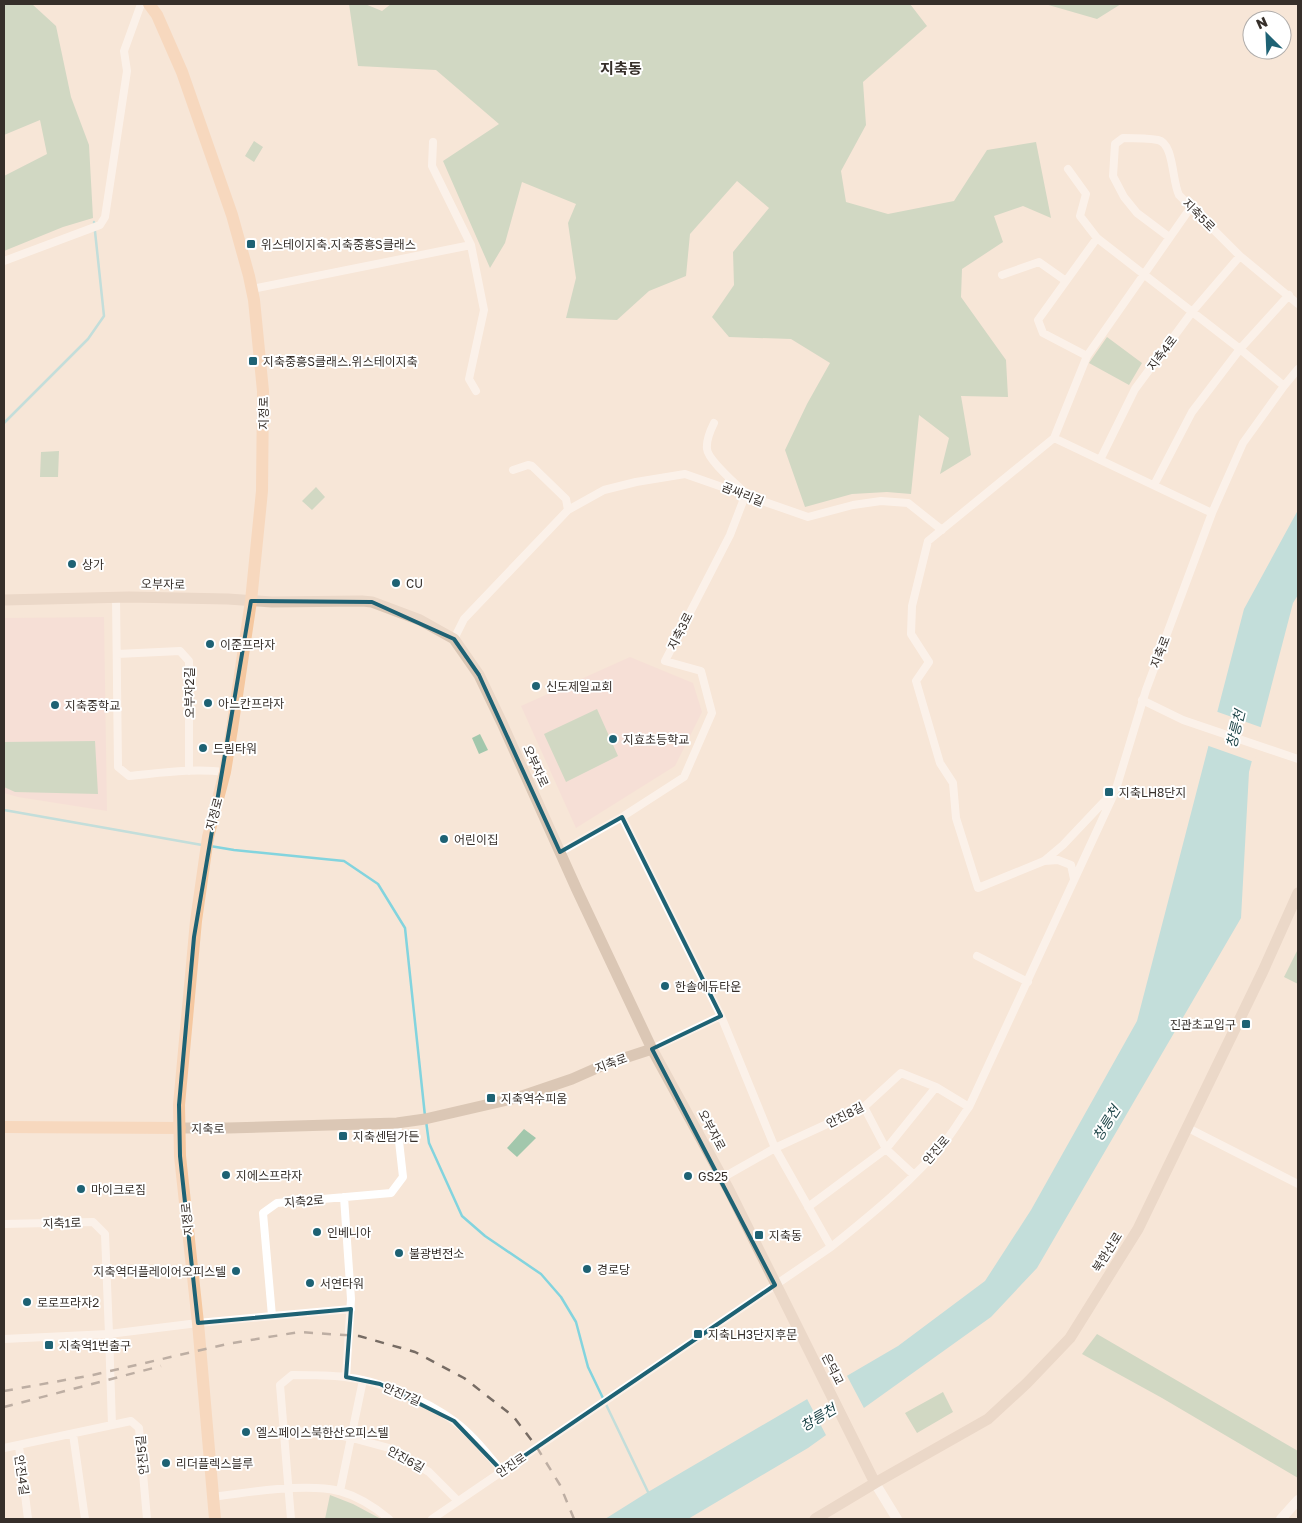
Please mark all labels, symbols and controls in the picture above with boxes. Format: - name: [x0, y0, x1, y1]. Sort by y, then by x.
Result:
- north arrow: [1242, 10, 1292, 60]
- text: N: [1253, 13, 1270, 33]
- district label: 지축동: [600, 59, 642, 77]
- street label: 지축5로: [1180, 196, 1218, 234]
- place label: 위스테이지축.지축중흥S클래스: [261, 237, 416, 252]
- marker: 위스테이지축.지축중흥S클래스: [245, 238, 257, 250]
- street label: 지축4로: [1144, 332, 1180, 374]
- place label: 지축중흥S클래스.위스테이지축: [263, 354, 418, 369]
- marker: 지축중흥S클래스.위스테이지축: [247, 355, 259, 367]
- street label: 지정로: [256, 396, 271, 430]
- street label: 곰싸리길: [720, 479, 766, 509]
- place label: 상가: [82, 557, 104, 572]
- marker: 상가: [66, 558, 78, 570]
- street label: 오부자로: [141, 576, 185, 592]
- place label: CU: [406, 576, 423, 591]
- marker: CU: [390, 577, 402, 589]
- street label: 지축3로: [664, 610, 696, 652]
- street label: 지축로: [1147, 634, 1173, 670]
- place label: 이준프라자: [220, 637, 275, 652]
- marker: 이준프라자: [204, 638, 216, 650]
- street label: 오부자2길: [182, 667, 197, 719]
- place label: 신도제일교회: [546, 679, 612, 694]
- marker: 신도제일교회: [530, 680, 542, 692]
- place label: 아느칸프라자: [218, 696, 284, 711]
- marker: 아느칸프라자: [202, 697, 214, 709]
- place label: 지축중학교: [65, 698, 120, 713]
- marker: 지축중학교: [49, 699, 61, 711]
- water label: 창릉천: [1222, 707, 1248, 750]
- place label: 지효초등학교: [623, 732, 689, 747]
- marker: 지효초등학교: [607, 733, 619, 745]
- place label: 드림타워: [213, 741, 257, 756]
- marker: 드림타워: [197, 742, 209, 754]
- street label: 오부자로: [520, 743, 552, 789]
- place label: 지축LH8단지: [1119, 785, 1186, 800]
- marker: 지축LH8단지: [1103, 786, 1115, 798]
- street label: 지정로: [202, 796, 226, 832]
- place label: 어린이집: [454, 832, 498, 847]
- marker: 어린이집: [438, 833, 450, 845]
- place label: 한솔에듀타운: [675, 979, 741, 994]
- marker: 한솔에듀타운: [659, 980, 671, 992]
- place label: 진관초교입구: [1170, 1017, 1236, 1032]
- marker: 진관초교입구: [1240, 1018, 1252, 1030]
- street label: 지축로: [593, 1050, 629, 1076]
- place label: 지축역수피움: [501, 1091, 567, 1106]
- marker: 지축역수피움: [485, 1092, 497, 1104]
- street label: 안진8길: [824, 1099, 866, 1131]
- water label: 창릉천: [1089, 1101, 1124, 1144]
- street label: 오부자로: [695, 1107, 729, 1153]
- street label: 지축로: [191, 1121, 225, 1136]
- place label: 지축센텀가든: [353, 1129, 419, 1144]
- marker: 지축센텀가든: [337, 1130, 349, 1142]
- street label: 안진로: [919, 1133, 953, 1167]
- place label: 지에스프라자: [236, 1168, 302, 1183]
- marker: 지에스프라자: [220, 1169, 232, 1181]
- place label: GS25: [698, 1169, 728, 1184]
- marker: GS25: [682, 1170, 694, 1182]
- place label: 마이크로짐: [91, 1182, 146, 1197]
- marker: 마이크로짐: [75, 1183, 87, 1195]
- street label: 지축2로: [283, 1192, 325, 1210]
- street label: 지정로: [178, 1202, 196, 1236]
- street label: 지축1로: [42, 1215, 82, 1231]
- place label: 인베니아: [327, 1225, 371, 1240]
- marker: 인베니아: [311, 1226, 323, 1238]
- place label: 지축동: [769, 1228, 802, 1243]
- marker: 지축동: [753, 1229, 765, 1241]
- street label: 북한산로: [1089, 1229, 1125, 1275]
- place label: 불광변전소: [409, 1246, 464, 1261]
- marker: 불광변전소: [393, 1247, 405, 1259]
- place label: 경로당: [597, 1262, 630, 1277]
- marker: 경로당: [581, 1263, 593, 1275]
- place label: 지축역더플레이어오피스텔: [94, 1264, 226, 1279]
- marker: 지축역더플레이어오피스텔: [230, 1265, 242, 1277]
- place label: 서연타워: [320, 1276, 364, 1291]
- marker: 서연타워: [304, 1277, 316, 1289]
- place label: 로로프라자2: [37, 1295, 99, 1310]
- marker: 로로프라자2: [21, 1296, 33, 1308]
- place label: 지축LH3단지후문: [708, 1327, 797, 1342]
- marker: 지축LH3단지후문: [692, 1328, 704, 1340]
- place label: 지축역1번출구: [59, 1338, 131, 1353]
- marker: 지축역1번출구: [43, 1339, 55, 1351]
- street label: 은덕교: [819, 1351, 847, 1387]
- street label: 안진7길: [381, 1379, 423, 1409]
- water label: 창릉천: [797, 1399, 840, 1434]
- place label: 엘스페이스북한산오피스텔: [256, 1425, 388, 1440]
- marker: 엘스페이스북한산오피스텔: [240, 1426, 252, 1438]
- street label: 안진5길: [133, 1434, 151, 1476]
- street label: 안진6길: [385, 1443, 427, 1475]
- street label: 안진로: [493, 1450, 529, 1480]
- street label: 안진4길: [12, 1454, 32, 1496]
- place label: 리더플렉스블루: [176, 1456, 253, 1471]
- marker: 리더플렉스블루: [160, 1457, 172, 1469]

